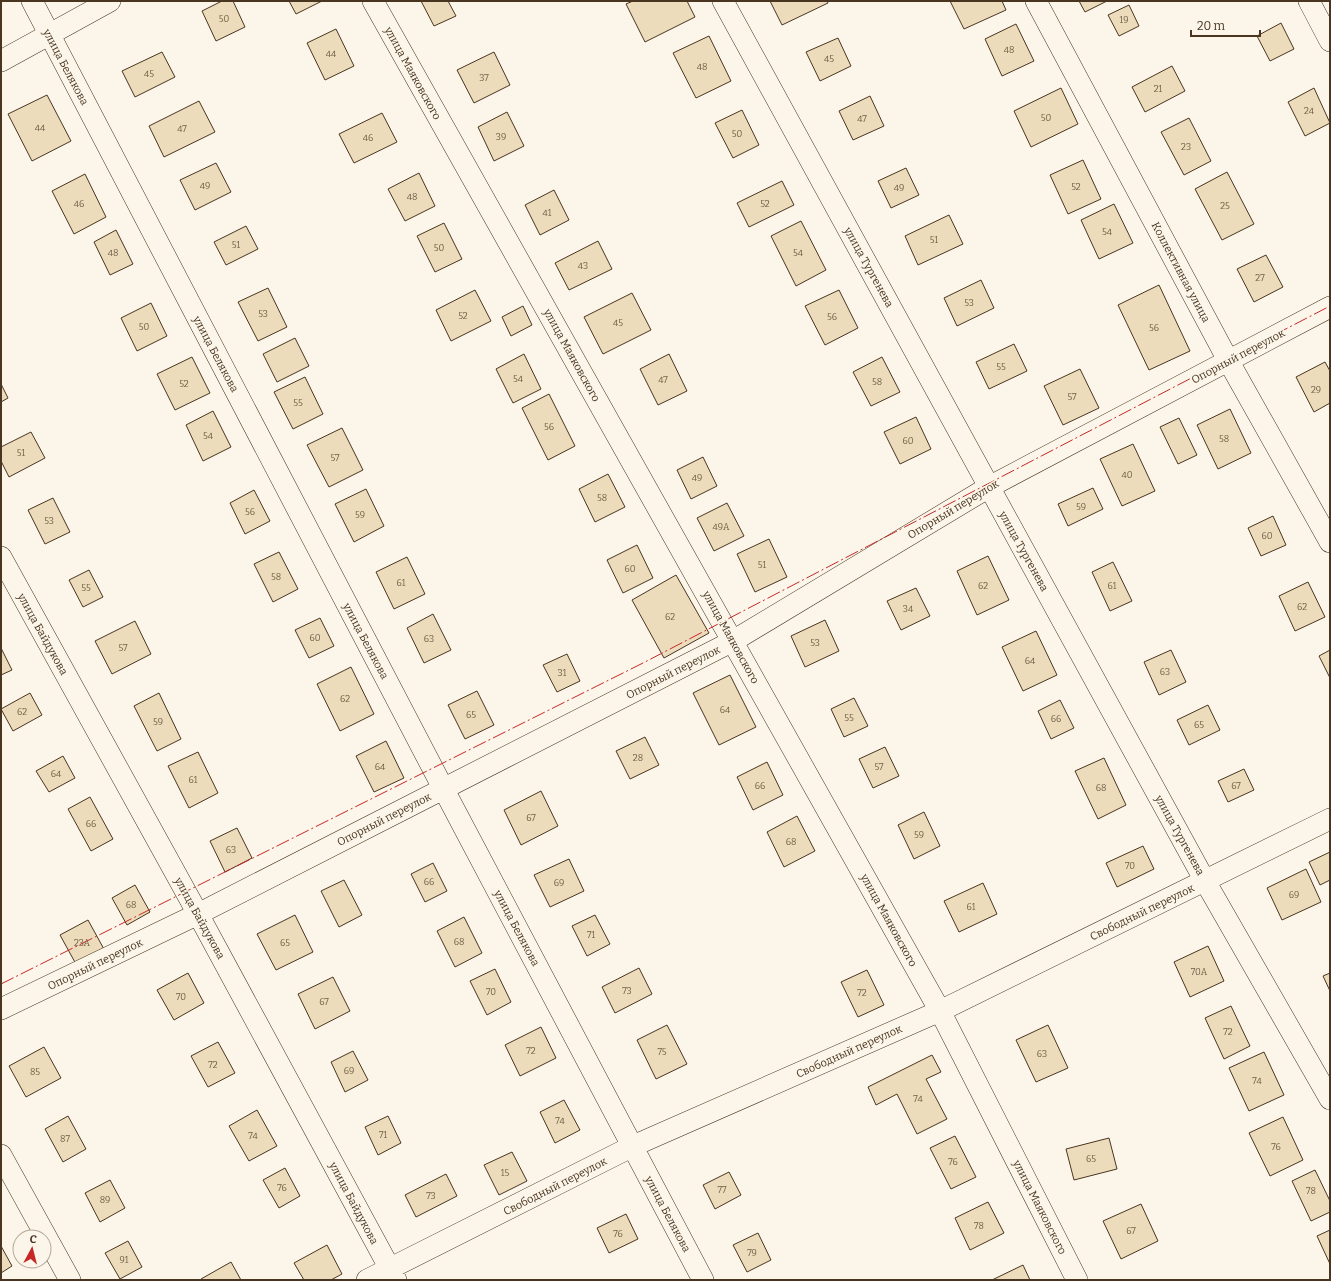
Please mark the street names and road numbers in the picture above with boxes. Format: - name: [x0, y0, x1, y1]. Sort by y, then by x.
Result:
- street label: улица Маяковского: [381, 24, 443, 122]
- street label: улица Белякова: [40, 26, 91, 108]
- street label: Коллективная улица: [1149, 220, 1213, 325]
- street label: улица Тургенева: [841, 224, 896, 310]
- street label: улица Маяковского: [540, 306, 602, 404]
- street label: улица Белякова: [190, 313, 241, 395]
- street label: Опорный переулок: [1189, 326, 1288, 387]
- street label: Опорный переулок: [905, 477, 1002, 542]
- street label: улица Тургенева: [996, 508, 1051, 594]
- street label: улица Маяковского: [699, 588, 761, 686]
- street label: улица Байдукова: [14, 590, 70, 677]
- street label: улица Белякова: [340, 600, 391, 682]
- street label: Опорный переулок: [624, 643, 723, 702]
- street label: Опорный переулок: [335, 790, 434, 849]
- street label: улица Тургенева: [1152, 792, 1207, 878]
- street label: улица Маяковского: [857, 871, 919, 969]
- street label: улица Байдукова: [171, 874, 227, 961]
- street label: Свободный переулок: [1088, 881, 1197, 943]
- street label: улица Белякова: [491, 887, 542, 969]
- street label: Опорный переулок: [46, 936, 145, 993]
- street label: Свободный переулок: [794, 1022, 905, 1081]
- street label: Свободный переулок: [501, 1154, 610, 1218]
- street label: улица Маяковского: [1010, 1157, 1069, 1257]
- street label: улица Байдукова: [326, 1159, 381, 1247]
- street label: улица Белякова: [642, 1173, 693, 1255]

